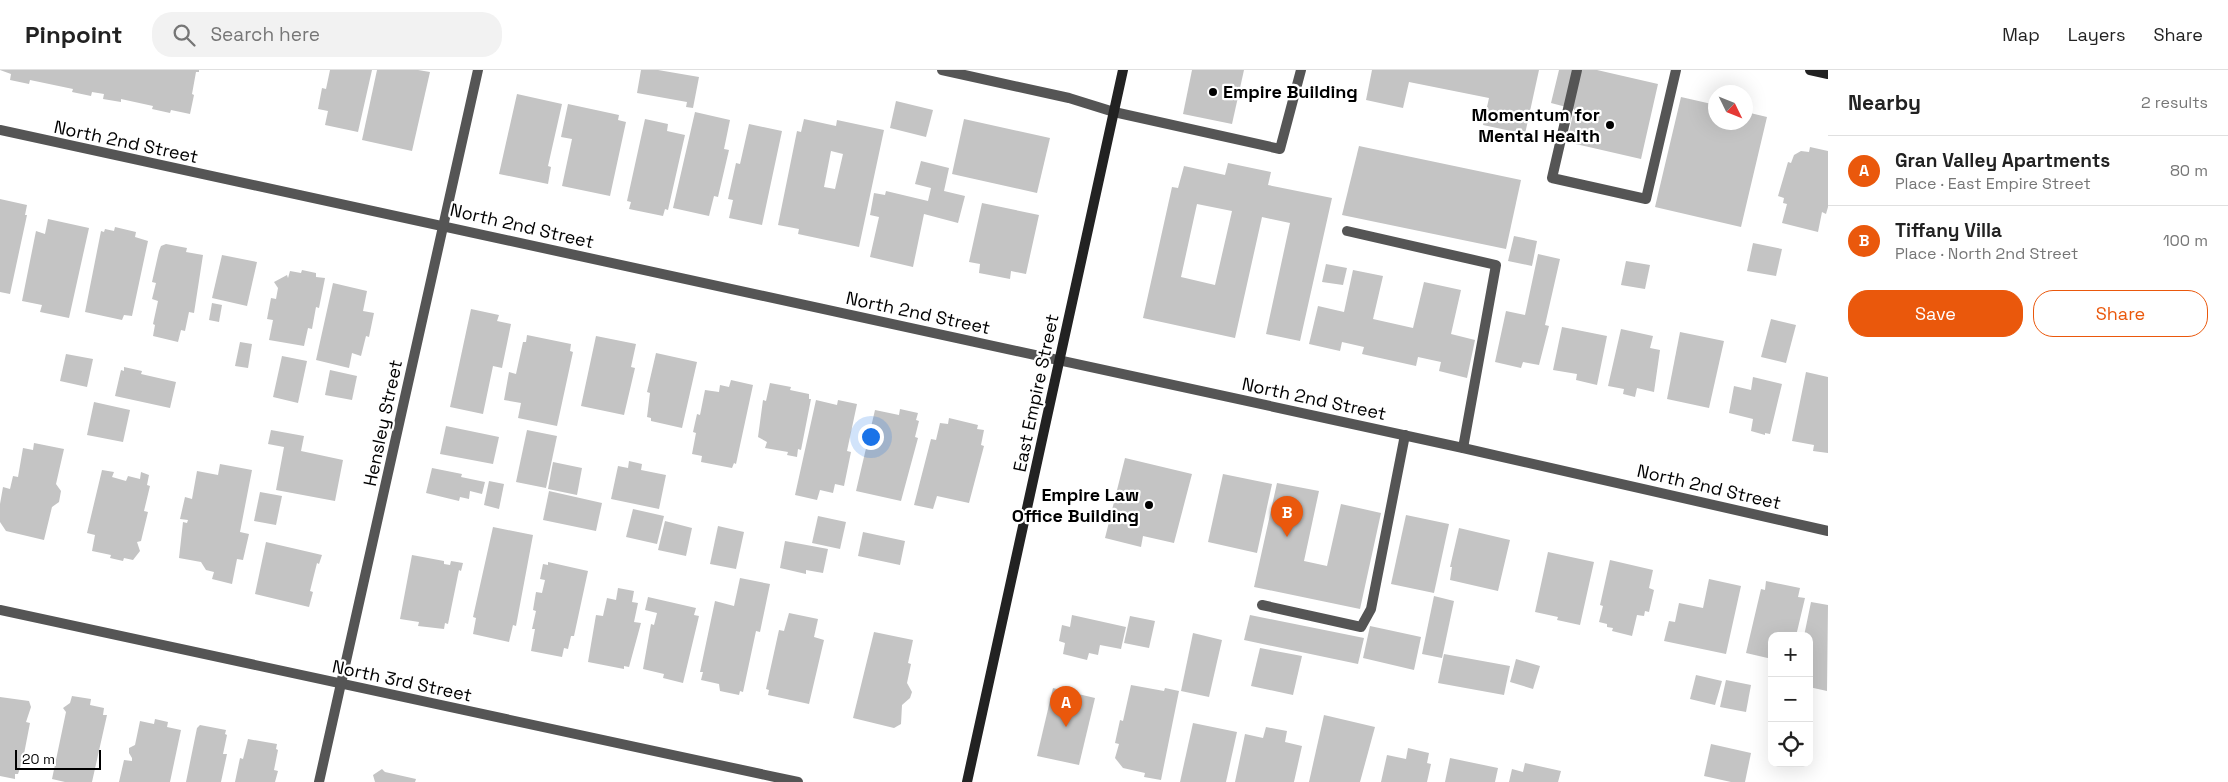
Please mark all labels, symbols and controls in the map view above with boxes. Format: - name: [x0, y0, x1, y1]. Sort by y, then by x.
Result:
- search box: [152, 12, 502, 57]
- text: Pinpoint: [25, 19, 122, 50]
- icon: search: [170, 21, 198, 49]
- text: Search here: [210, 22, 320, 47]
- text: Map: [2002, 23, 2040, 46]
- text: Layers: [2068, 23, 2125, 46]
- text: Share: [2153, 23, 2203, 46]
- place label: Empire Building: [1223, 80, 1358, 103]
- north arrow: [1708, 85, 1753, 130]
- marker: Empire Building: [1207, 86, 1219, 98]
- text: Nearby: [1848, 89, 1921, 116]
- text: 2 results: [2141, 92, 2208, 113]
- place label: Momentum for Mental Health: [1472, 103, 1600, 147]
- street label: North 2nd Street: [52, 115, 200, 168]
- marker: Momentum for Mental Health: [1604, 119, 1616, 131]
- text: Gran Valley Apartments: [1895, 148, 2110, 173]
- text: A: [1859, 160, 1869, 181]
- text: 80 m: [2170, 160, 2208, 181]
- text: Place · East Empire Street: [1895, 173, 2091, 194]
- street label: North 2nd Street: [448, 198, 596, 253]
- text: Tiffany Villa: [1895, 218, 2002, 243]
- text: B: [1859, 230, 1869, 251]
- text: 100 m: [2163, 230, 2208, 251]
- text: Place · North 2nd Street: [1895, 243, 2078, 264]
- street label: North 2nd Street: [844, 286, 992, 339]
- button: Save: [1848, 290, 2023, 337]
- button: Share: [2033, 290, 2208, 337]
- street label: East Empire Street: [1008, 312, 1063, 474]
- street label: Hensley Street: [358, 358, 407, 488]
- street label: North 2nd Street: [1240, 372, 1388, 425]
- your location: [858, 424, 884, 450]
- street label: North 2nd Street: [1635, 459, 1783, 514]
- place label: Empire Law Office Building: [1012, 483, 1139, 527]
- pin: B: [1271, 496, 1303, 537]
- marker: Empire Law Office Building: [1143, 499, 1155, 511]
- map controls: [1768, 632, 1813, 767]
- button: +: [1768, 632, 1813, 677]
- street label: North 3rd Street: [330, 654, 474, 707]
- button: −: [1768, 677, 1813, 722]
- pin: A: [1050, 686, 1082, 727]
- button: locate: [1768, 722, 1813, 767]
- scale bar: [15, 747, 101, 770]
- text: 20 m: [22, 750, 55, 768]

